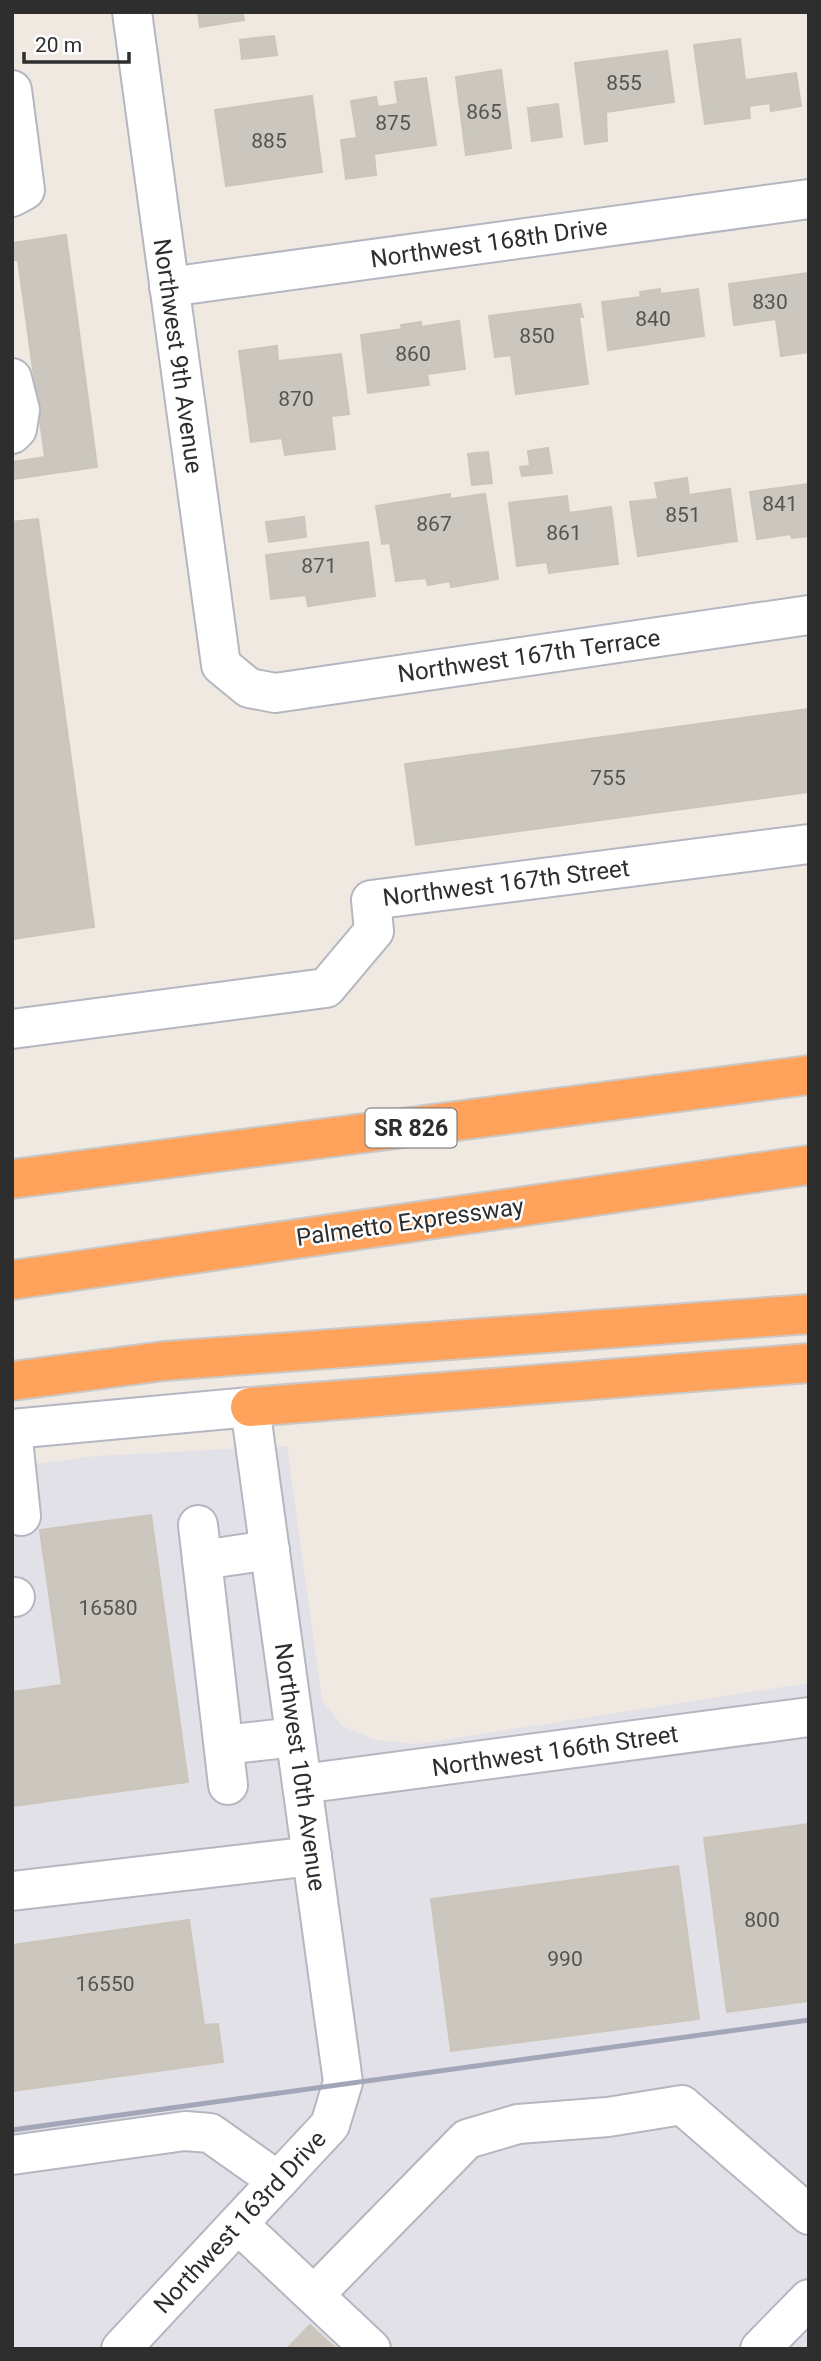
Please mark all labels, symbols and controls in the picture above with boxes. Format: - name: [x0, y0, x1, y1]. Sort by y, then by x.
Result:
- scale bar: [24, 21, 130, 65]
- text: 20 m: [35, 33, 82, 57]
- house number: 855: [606, 71, 642, 95]
- house number: 865: [466, 100, 502, 124]
- house number: 875: [375, 111, 411, 135]
- house number: 885: [251, 129, 287, 153]
- street label: Northwest 168th Drive: [369, 213, 609, 273]
- street label: Northwest 9th Avenue: [148, 237, 208, 475]
- house number: 830: [752, 290, 788, 314]
- house number: 840: [635, 307, 671, 331]
- house number: 850: [519, 324, 555, 348]
- house number: 860: [395, 342, 431, 366]
- house number: 870: [278, 387, 314, 411]
- house number: 841: [762, 492, 798, 516]
- house number: 851: [665, 503, 701, 527]
- house number: 867: [416, 512, 452, 536]
- house number: 861: [546, 521, 582, 545]
- house number: 871: [301, 554, 337, 578]
- street label: Northwest 167th Terrace: [396, 624, 662, 688]
- house number: 755: [590, 766, 626, 790]
- street label: Northwest 167th Street: [381, 854, 631, 912]
- road number: SR 826: [366, 1108, 457, 1148]
- street label: Palmetto Expressway: [294, 1192, 526, 1252]
- house number: 16580: [78, 1596, 138, 1620]
- street label: Northwest 10th Avenue: [269, 1641, 331, 1893]
- street label: Northwest 166th Street: [430, 1720, 680, 1782]
- house number: 800: [744, 1908, 780, 1932]
- house number: 990: [547, 1947, 583, 1971]
- house number: 16550: [75, 1972, 135, 1996]
- street label: Northwest 163rd Drive: [148, 2125, 332, 2319]

